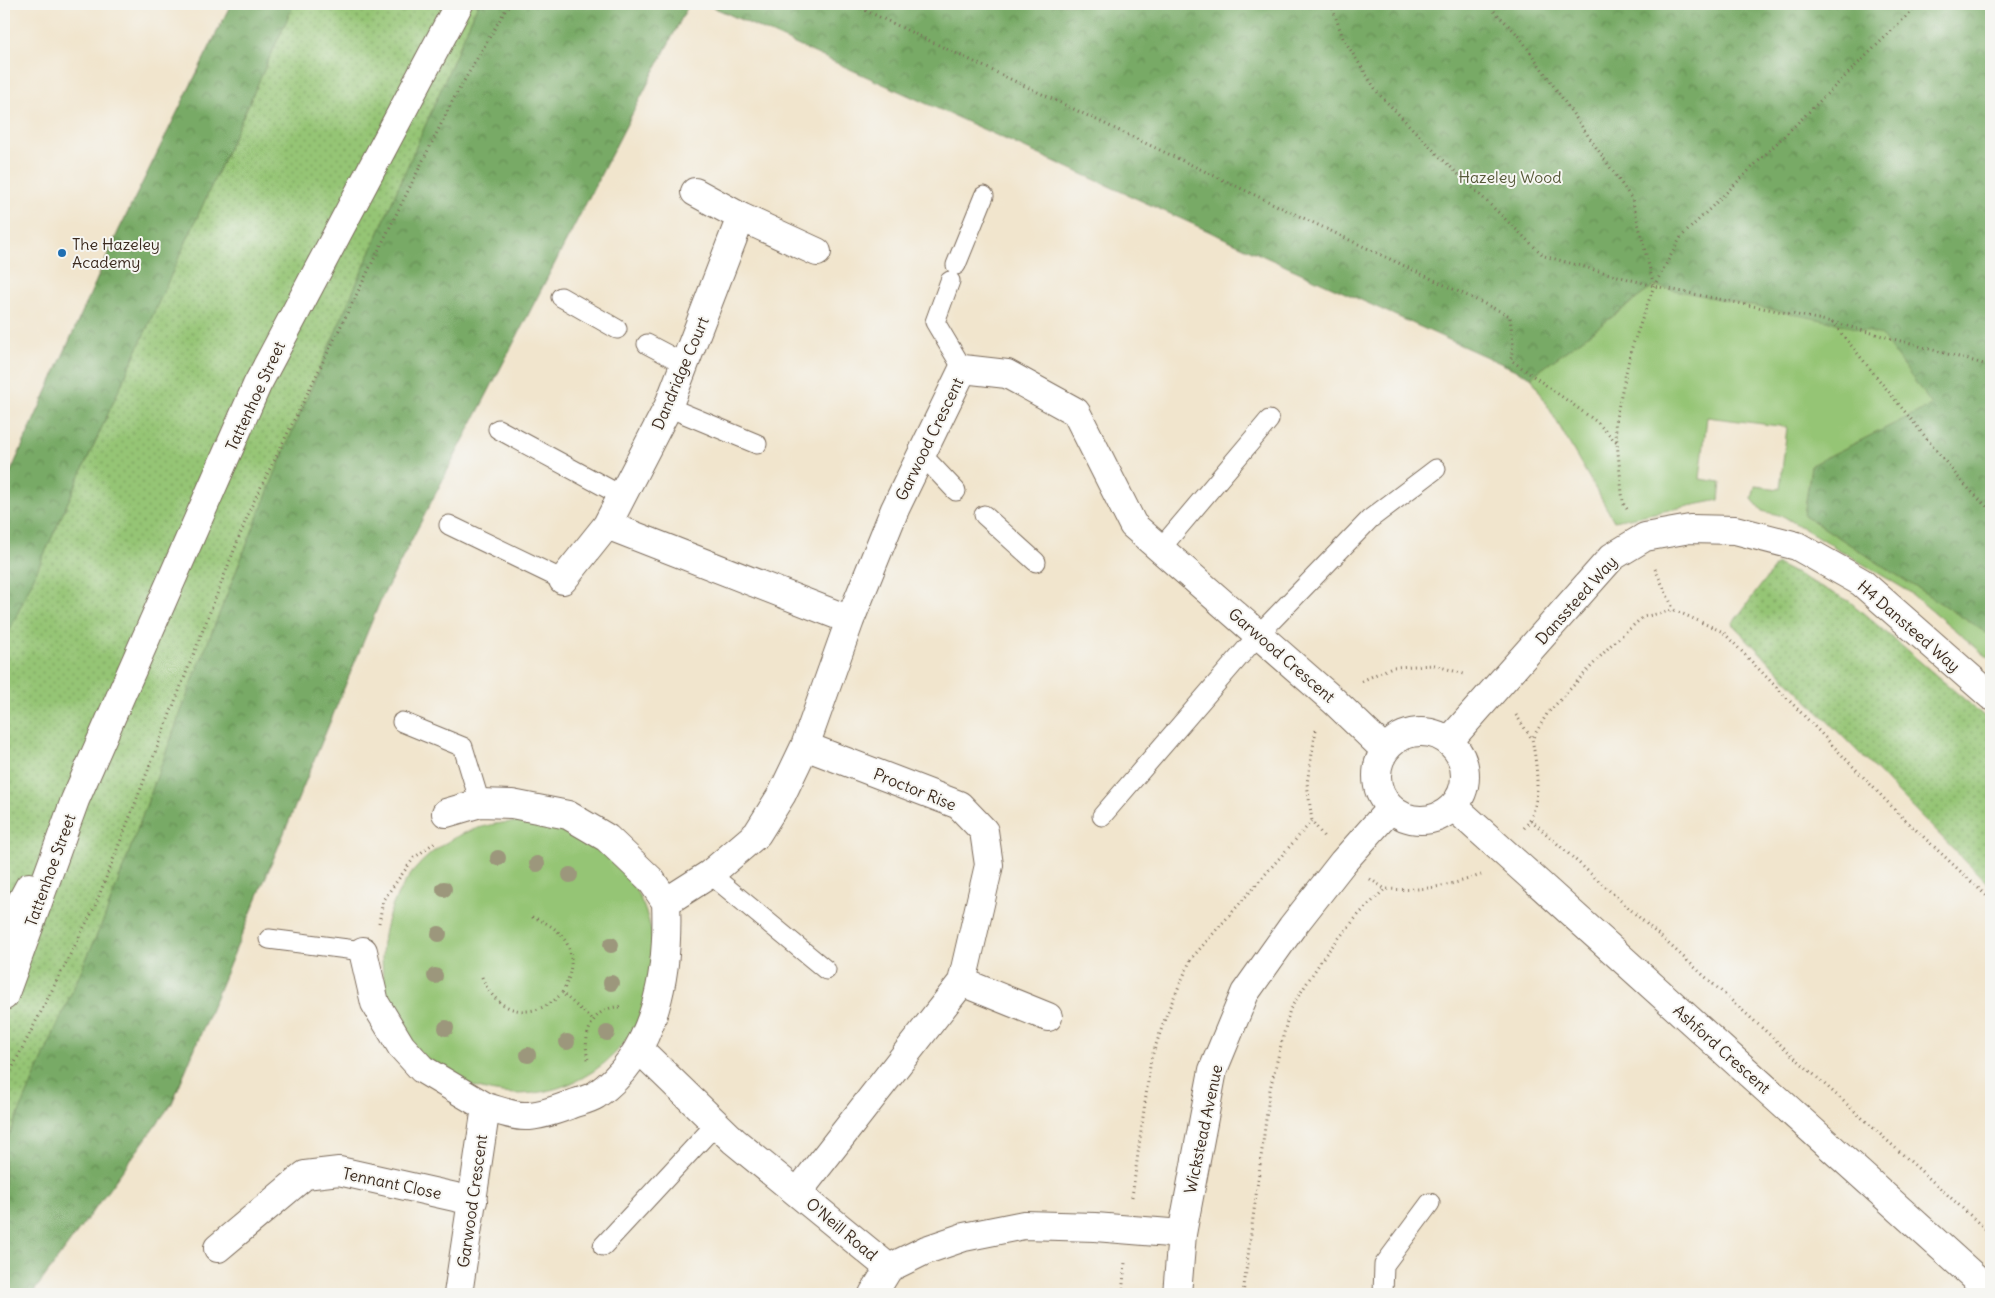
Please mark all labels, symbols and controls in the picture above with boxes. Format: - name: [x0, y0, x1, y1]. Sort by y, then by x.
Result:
- park label: Hazeley Wood: [1458, 167, 1562, 187]
- place label: The Hazeley Academy: [72, 234, 160, 272]
- marker: The Hazeley Academy: [56, 247, 68, 259]
- street label: Dandridge Court: [647, 313, 713, 432]
- street label: Tattenhoe Street: [221, 338, 289, 454]
- street label: Garwood Crescent: [891, 374, 968, 504]
- street label: Danssteed Way: [1531, 552, 1621, 648]
- street label: H4 Dansteed Way: [1854, 576, 1964, 676]
- street label: Garwood Crescent: [1225, 603, 1340, 707]
- street label: Proctor Rise: [871, 763, 959, 815]
- street label: Tattenhoe Street: [20, 810, 80, 929]
- street label: Ashford Crescent: [1669, 1000, 1775, 1098]
- street label: Wickstead Avenue: [1180, 1063, 1226, 1195]
- street label: Garwood Crescent: [453, 1132, 491, 1269]
- street label: Tennant Close: [341, 1163, 443, 1203]
- street label: O'Neill Road: [802, 1193, 882, 1265]

